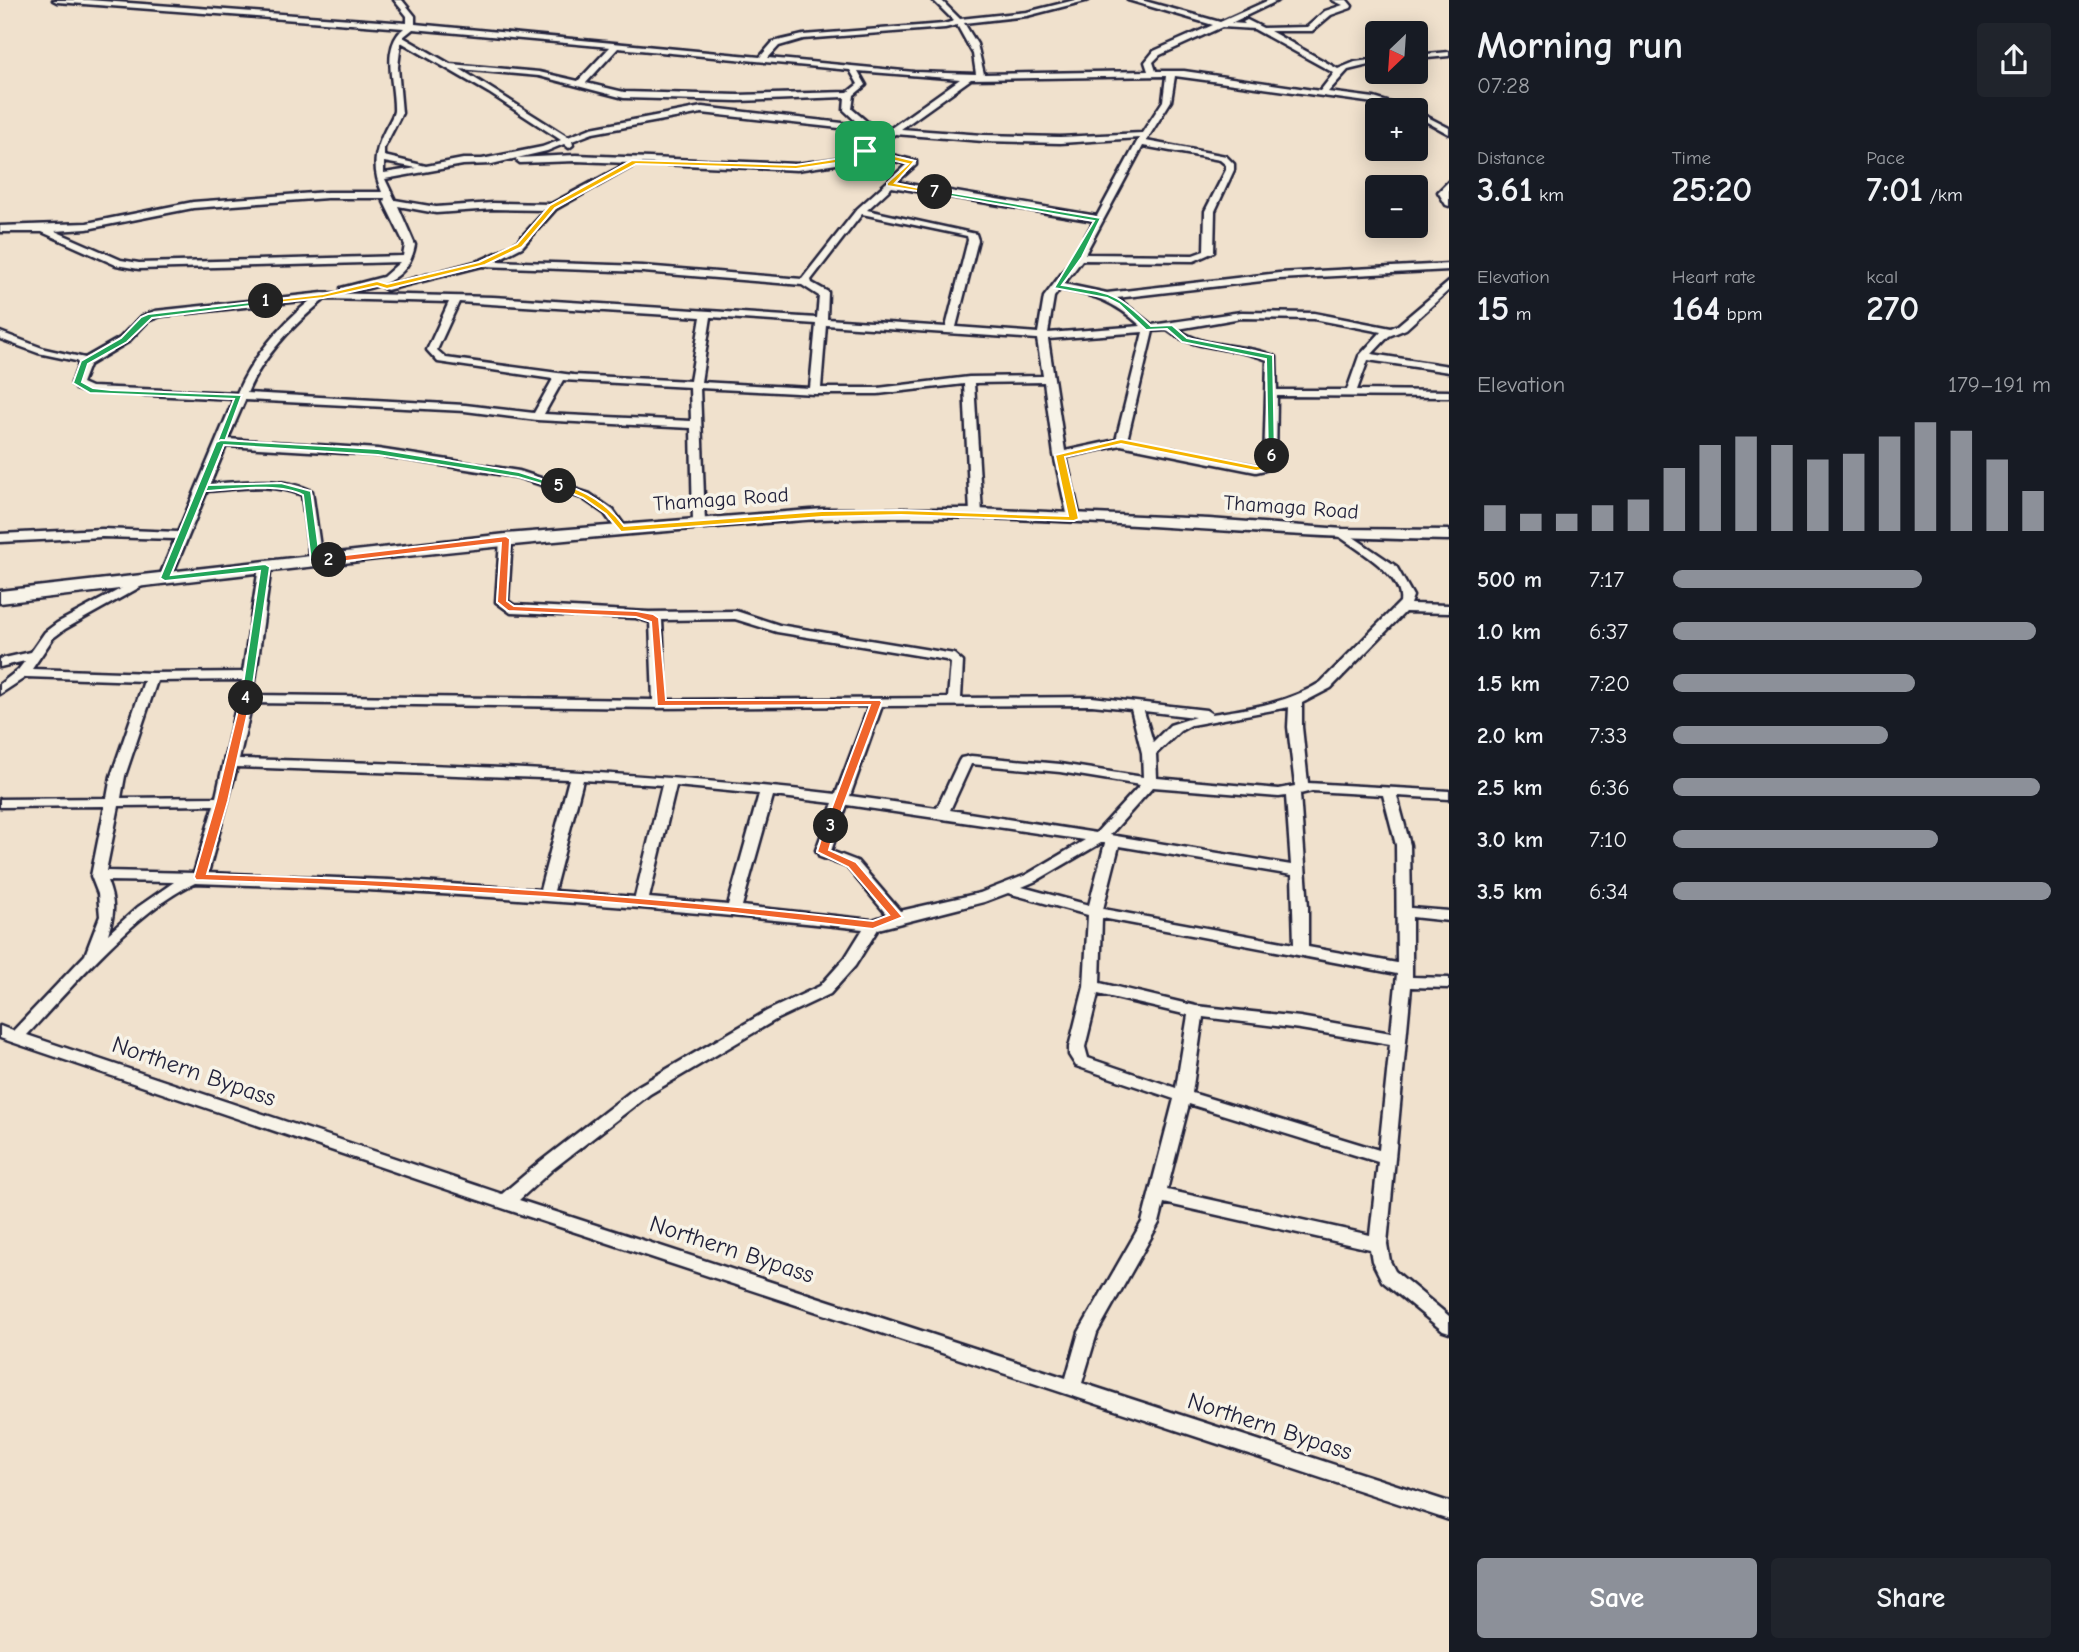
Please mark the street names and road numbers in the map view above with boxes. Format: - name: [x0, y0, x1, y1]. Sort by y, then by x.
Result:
- street label: Thamaga Road: [653, 482, 789, 516]
- street label: Thamaga Road: [1223, 490, 1359, 524]
- street label: Northern Bypass: [108, 1030, 280, 1112]
- street label: Northern Bypass: [646, 1209, 818, 1289]
- street label: Northern Bypass: [1184, 1386, 1356, 1466]

